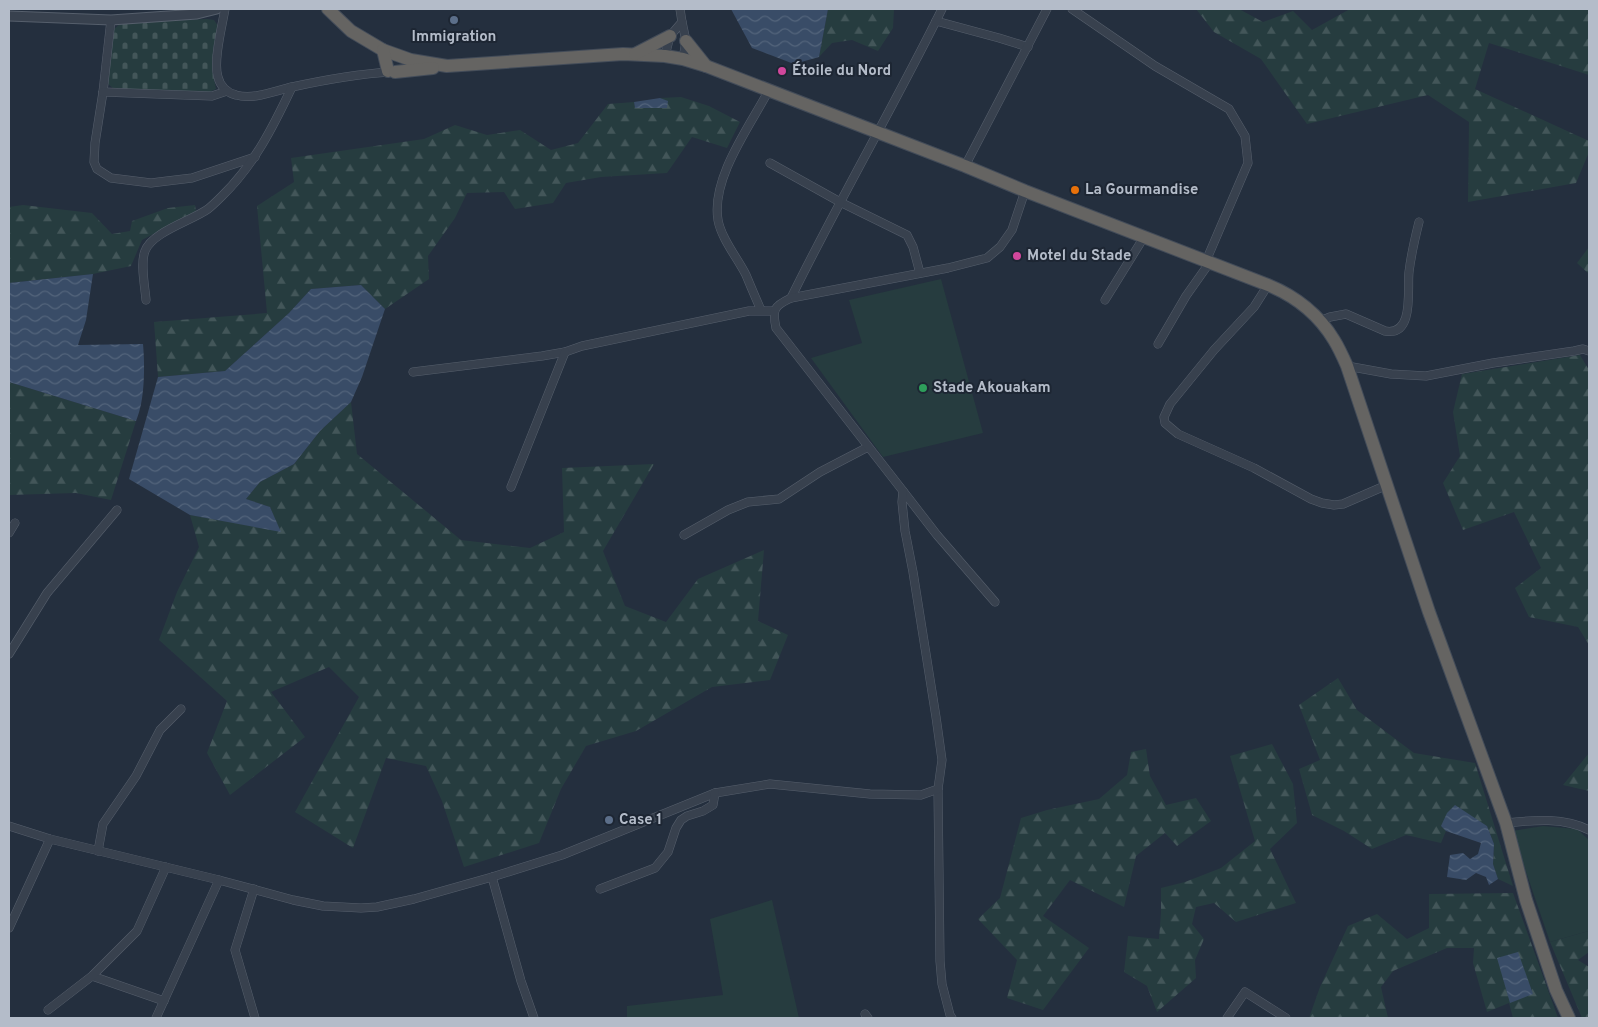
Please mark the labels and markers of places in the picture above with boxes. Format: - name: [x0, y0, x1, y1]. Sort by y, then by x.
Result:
- marker: Immigration: [448, 14, 460, 26]
- place label: Immigration: [412, 28, 497, 47]
- place label: Étoile du Nord: [792, 61, 891, 81]
- marker: Étoile du Nord: [776, 65, 788, 77]
- place label: La Gourmandise: [1085, 181, 1198, 200]
- marker: La Gourmandise: [1069, 184, 1081, 196]
- place label: Motel du Stade: [1027, 247, 1131, 266]
- marker: Motel du Stade: [1011, 250, 1023, 262]
- place label: Stade Akouakam: [933, 379, 1051, 398]
- marker: Stade Akouakam: [917, 382, 929, 394]
- place label: Case 1: [619, 811, 662, 830]
- marker: Case 1: [603, 814, 615, 826]

